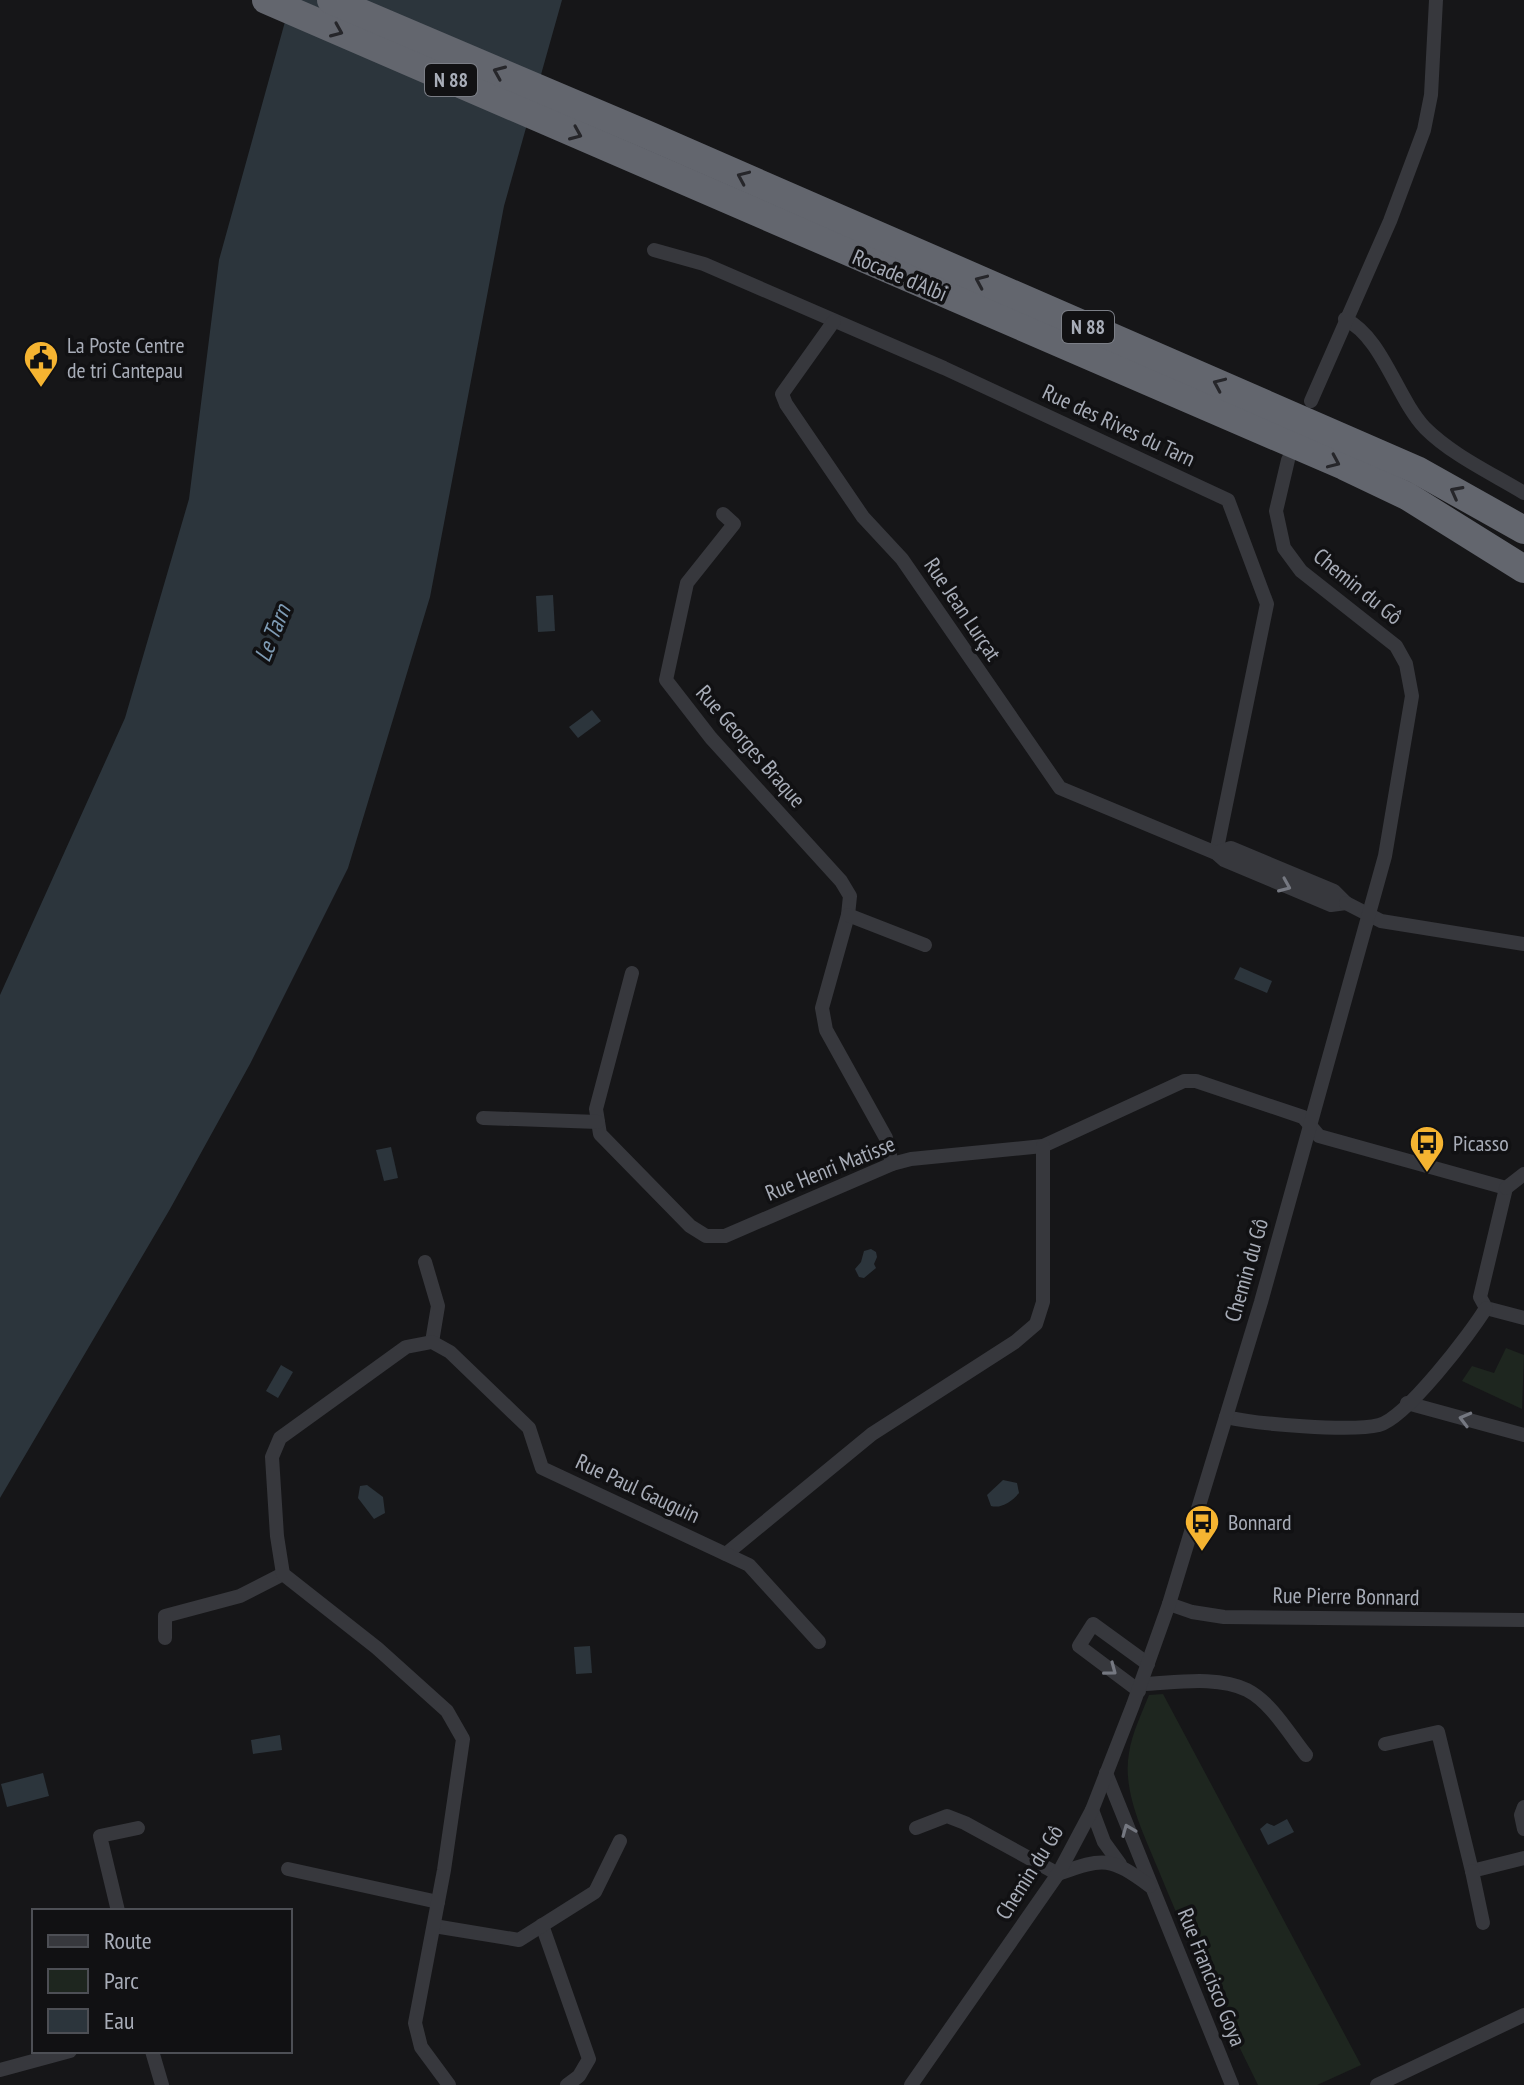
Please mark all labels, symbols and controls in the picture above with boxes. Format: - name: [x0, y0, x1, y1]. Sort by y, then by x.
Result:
- one-way arrow: [329, 21, 343, 37]
- road number: N 88: [425, 64, 477, 96]
- one-way arrow: [493, 65, 507, 81]
- one-way arrow: [568, 125, 582, 141]
- one-way arrow: [737, 170, 751, 186]
- street label: Rocade d'Albi: [848, 243, 952, 307]
- one-way arrow: [975, 274, 989, 290]
- road number: N 88: [1062, 311, 1114, 343]
- place label: La Poste Centre de tri Cantepau: [67, 331, 185, 384]
- public building icon: La Poste Centre de tri Cantepau: [22, 339, 60, 389]
- street label: Rue des Rives du Tarn: [1038, 377, 1200, 473]
- one-way arrow: [1213, 378, 1228, 394]
- one-way arrow: [1326, 452, 1340, 468]
- one-way arrow: [1450, 486, 1465, 501]
- street label: Chemin du Gô: [1308, 542, 1408, 630]
- street label: Rue Jean Lurçat: [918, 552, 1008, 666]
- water label: Le Tarn: [247, 599, 298, 666]
- street label: Rue Georges Braque: [690, 679, 812, 813]
- one-way arrow: [1277, 877, 1291, 893]
- bus stop icon: Picasso: [1408, 1124, 1446, 1174]
- street label: Rue Henri Matisse: [761, 1129, 899, 1207]
- place label: Picasso: [1453, 1129, 1509, 1157]
- street label: Chemin du Gô: [1218, 1215, 1274, 1325]
- one-way arrow: [1459, 1412, 1473, 1428]
- street label: Rue Paul Gauguin: [571, 1447, 705, 1529]
- bus stop icon: Bonnard: [1183, 1503, 1221, 1553]
- place label: Bonnard: [1228, 1508, 1292, 1536]
- street label: Rue Pierre Bonnard: [1272, 1581, 1420, 1611]
- one-way arrow: [1103, 1661, 1117, 1675]
- street label: Chemin du Gô: [989, 1819, 1069, 1925]
- one-way arrow: [1121, 1824, 1138, 1838]
- street label: Rue Francisco Goya: [1172, 1904, 1252, 2050]
- legend: [32, 1909, 292, 2053]
- text: Route: [104, 1925, 152, 1956]
- text: Parc: [104, 1965, 139, 1996]
- text: Eau: [104, 2005, 134, 2036]

